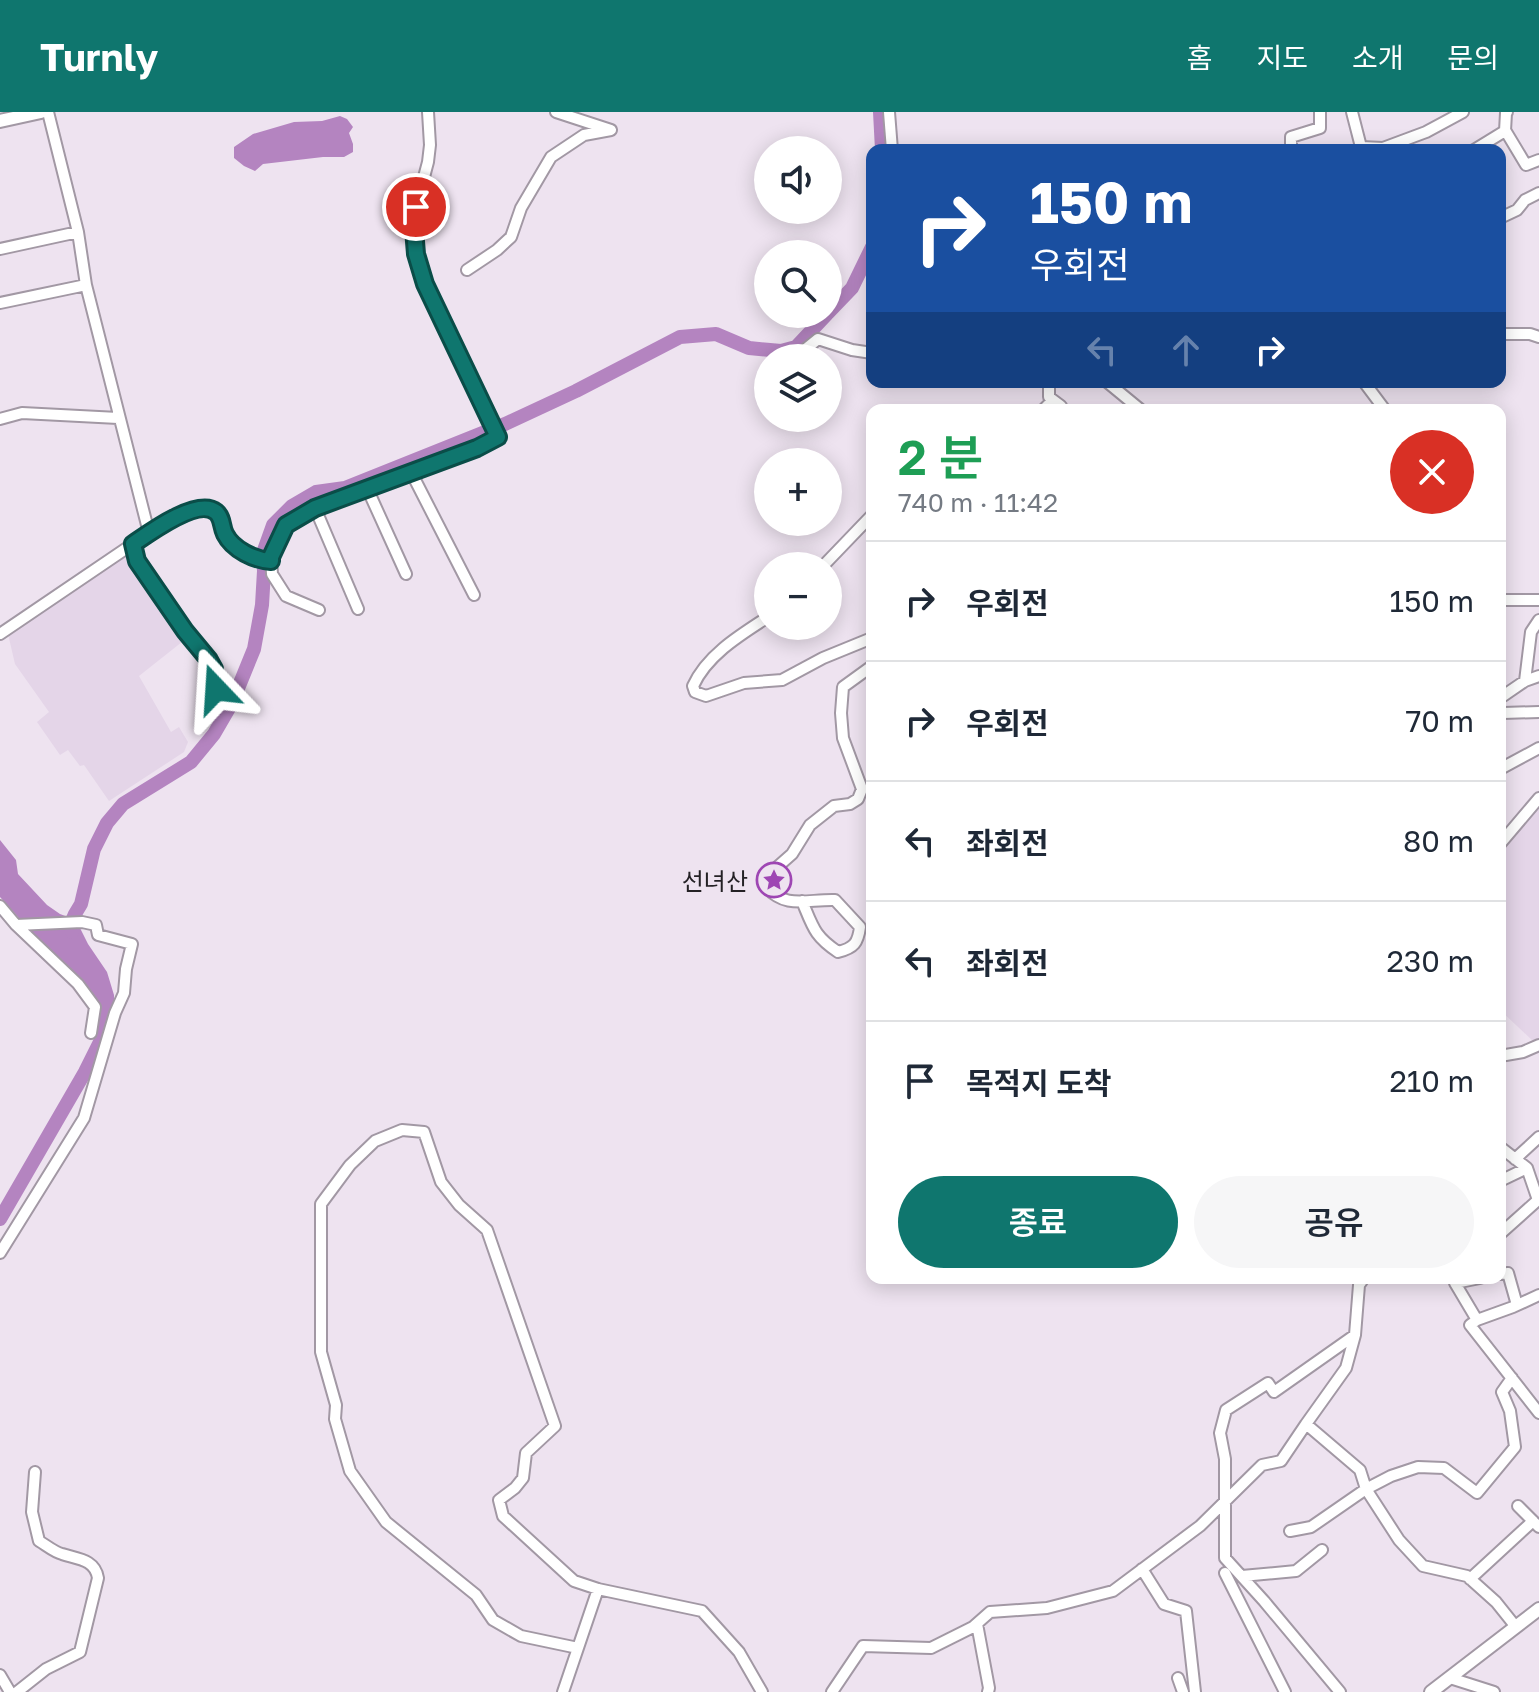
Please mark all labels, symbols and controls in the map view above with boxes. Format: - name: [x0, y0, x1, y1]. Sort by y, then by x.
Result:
- text: Turnly: [40, 34, 158, 79]
- text: 홈: [1187, 41, 1212, 74]
- text: 지도: [1256, 41, 1308, 74]
- text: 소개: [1352, 41, 1403, 74]
- text: 문의: [1447, 41, 1499, 74]
- map controls: [754, 136, 842, 640]
- button: sound: [754, 136, 842, 224]
- text: 150 m: [1030, 168, 1192, 235]
- pin: [382, 173, 450, 241]
- icon: right: [898, 176, 1002, 280]
- icon: arrive: [394, 185, 438, 229]
- button: search: [754, 240, 842, 328]
- text: 우회전: [1030, 243, 1129, 286]
- icon: left: [1080, 328, 1124, 372]
- icon: ahead: [1164, 328, 1208, 372]
- icon: right: [1248, 328, 1292, 372]
- button: layers: [754, 344, 842, 432]
- text: 2 분: [898, 428, 983, 486]
- button: close: [1390, 430, 1474, 514]
- button: +: [754, 448, 842, 536]
- text: 740 m · 11:42: [898, 487, 1058, 518]
- button: −: [754, 552, 842, 640]
- icon: right: [898, 579, 942, 623]
- text: 150 m: [1389, 583, 1474, 619]
- text: 우회전: [966, 585, 1049, 621]
- position arrow: [174, 647, 258, 731]
- icon: right: [898, 699, 942, 743]
- text: 70 m: [1405, 703, 1474, 739]
- text: 우회전: [966, 705, 1049, 741]
- icon: left: [898, 819, 942, 863]
- text: 80 m: [1403, 823, 1474, 859]
- text: 좌회전: [966, 825, 1049, 861]
- place icon: 선녀산: [755, 861, 793, 899]
- place label: 선녀산: [682, 866, 748, 895]
- icon: left: [898, 939, 942, 983]
- text: 230 m: [1386, 943, 1474, 979]
- text: 좌회전: [966, 945, 1049, 981]
- icon: arrive: [898, 1059, 942, 1103]
- text: 210 m: [1389, 1063, 1474, 1099]
- text: 목적지 도착: [966, 1065, 1112, 1101]
- button: 종료: [898, 1176, 1178, 1268]
- button: 공유: [1194, 1176, 1474, 1268]

